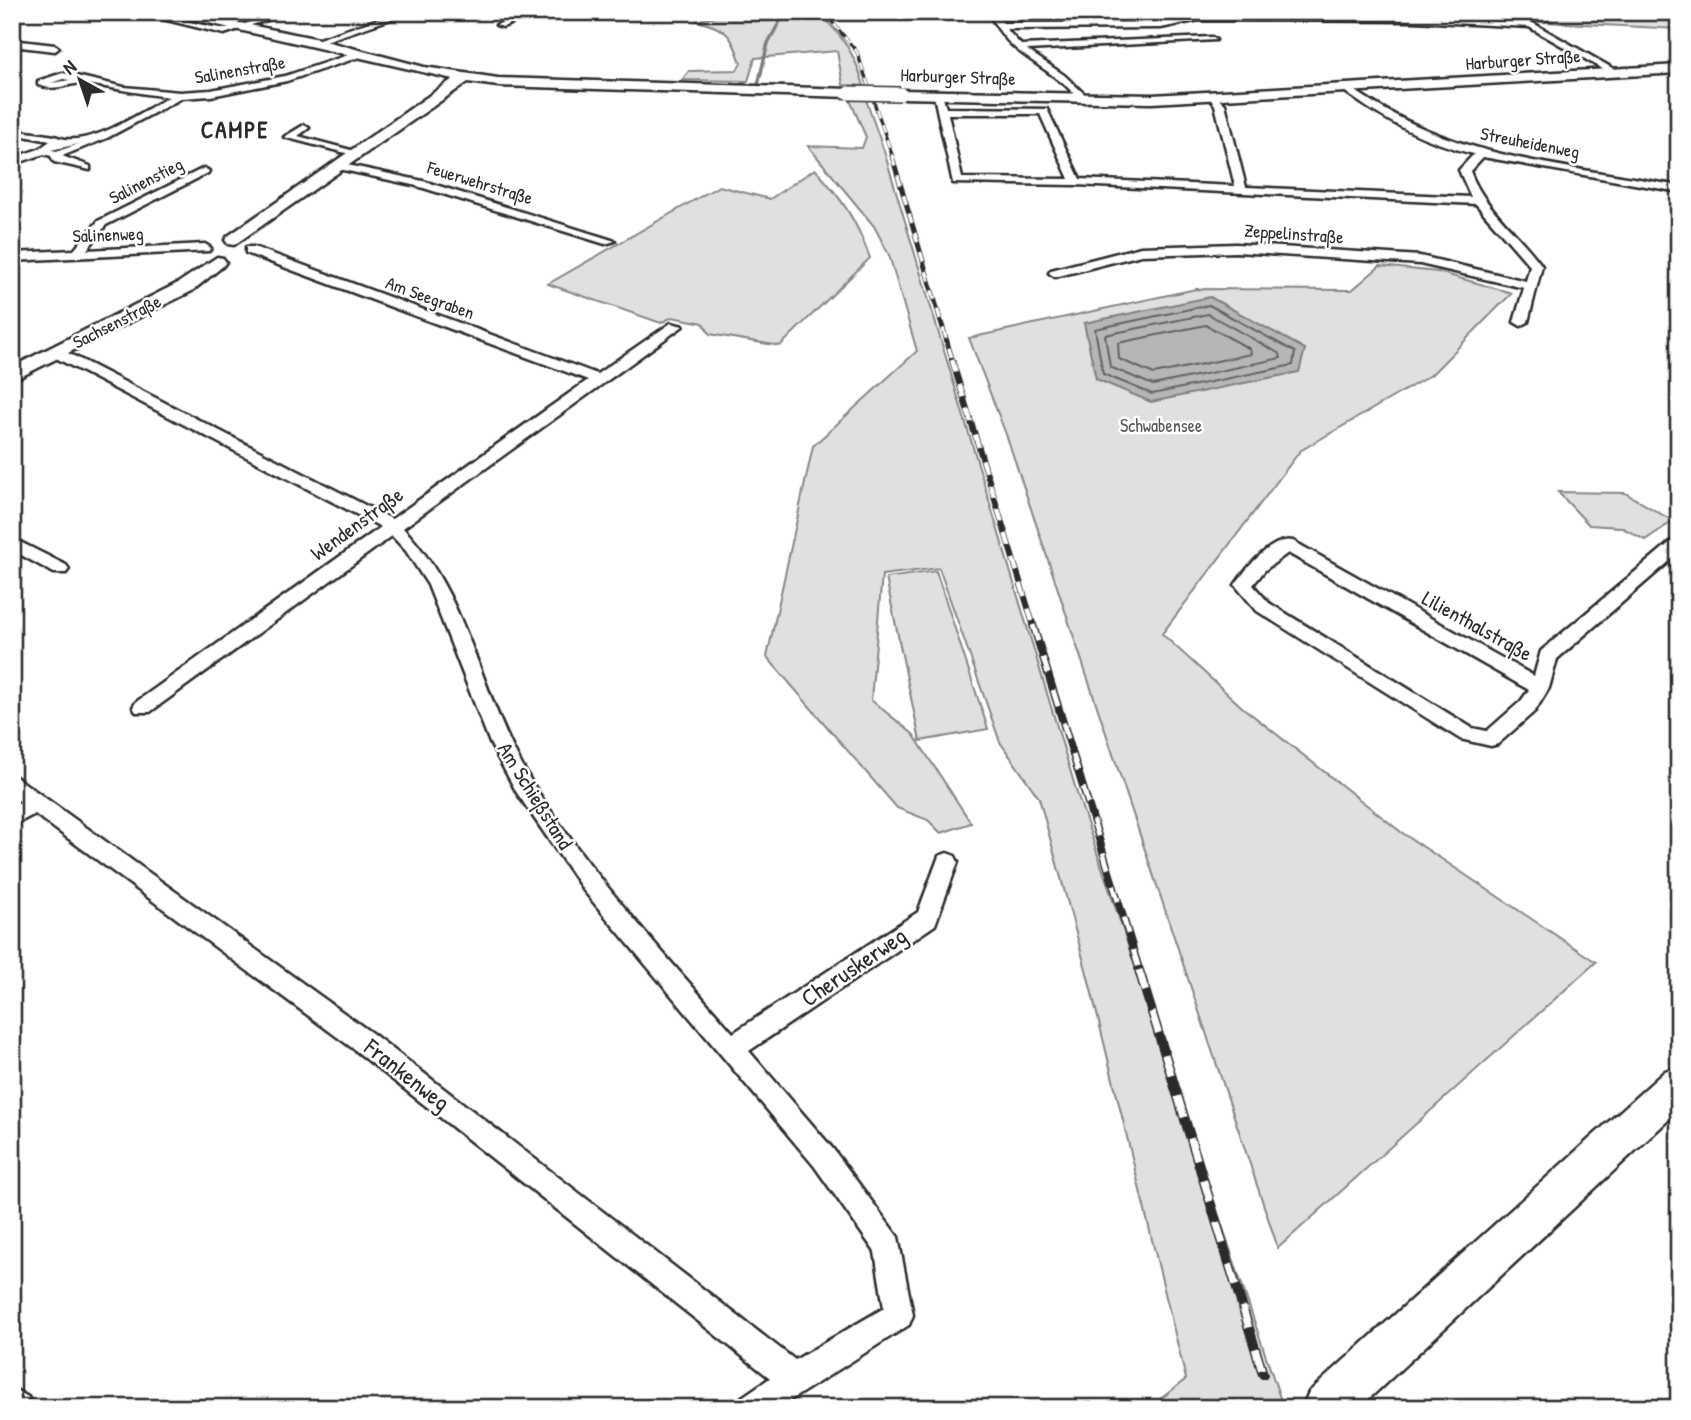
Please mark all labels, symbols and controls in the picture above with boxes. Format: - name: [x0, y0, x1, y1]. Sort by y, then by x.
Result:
- street label: Harburger Straße: [1465, 43, 1581, 76]
- north arrow: [46, 46, 116, 116]
- street label: Salinenstraße: [193, 49, 287, 90]
- text: N: [57, 54, 81, 80]
- street label: Harburger Straße: [900, 62, 1016, 91]
- district label: CAMPE: [201, 114, 269, 145]
- street label: Streuheidenweg: [1478, 121, 1582, 164]
- street label: Salinenstieg: [104, 151, 187, 210]
- street label: Feuerwehrstraße: [423, 154, 536, 210]
- street label: Zeppelinstraße: [1243, 218, 1345, 249]
- street label: Salinenweg: [72, 221, 144, 248]
- street label: Am Seegraben: [382, 270, 478, 325]
- street label: Sachsenstraße: [68, 289, 165, 354]
- park label: Schwabensee: [1120, 413, 1202, 438]
- street label: Wendenstraße: [305, 480, 409, 567]
- street label: Lilienthalstraße: [1417, 583, 1537, 668]
- street label: Am Schießstand: [491, 737, 580, 855]
- street label: Cheruskerweg: [794, 919, 913, 1013]
- street label: Frankenweg: [357, 1030, 457, 1118]

